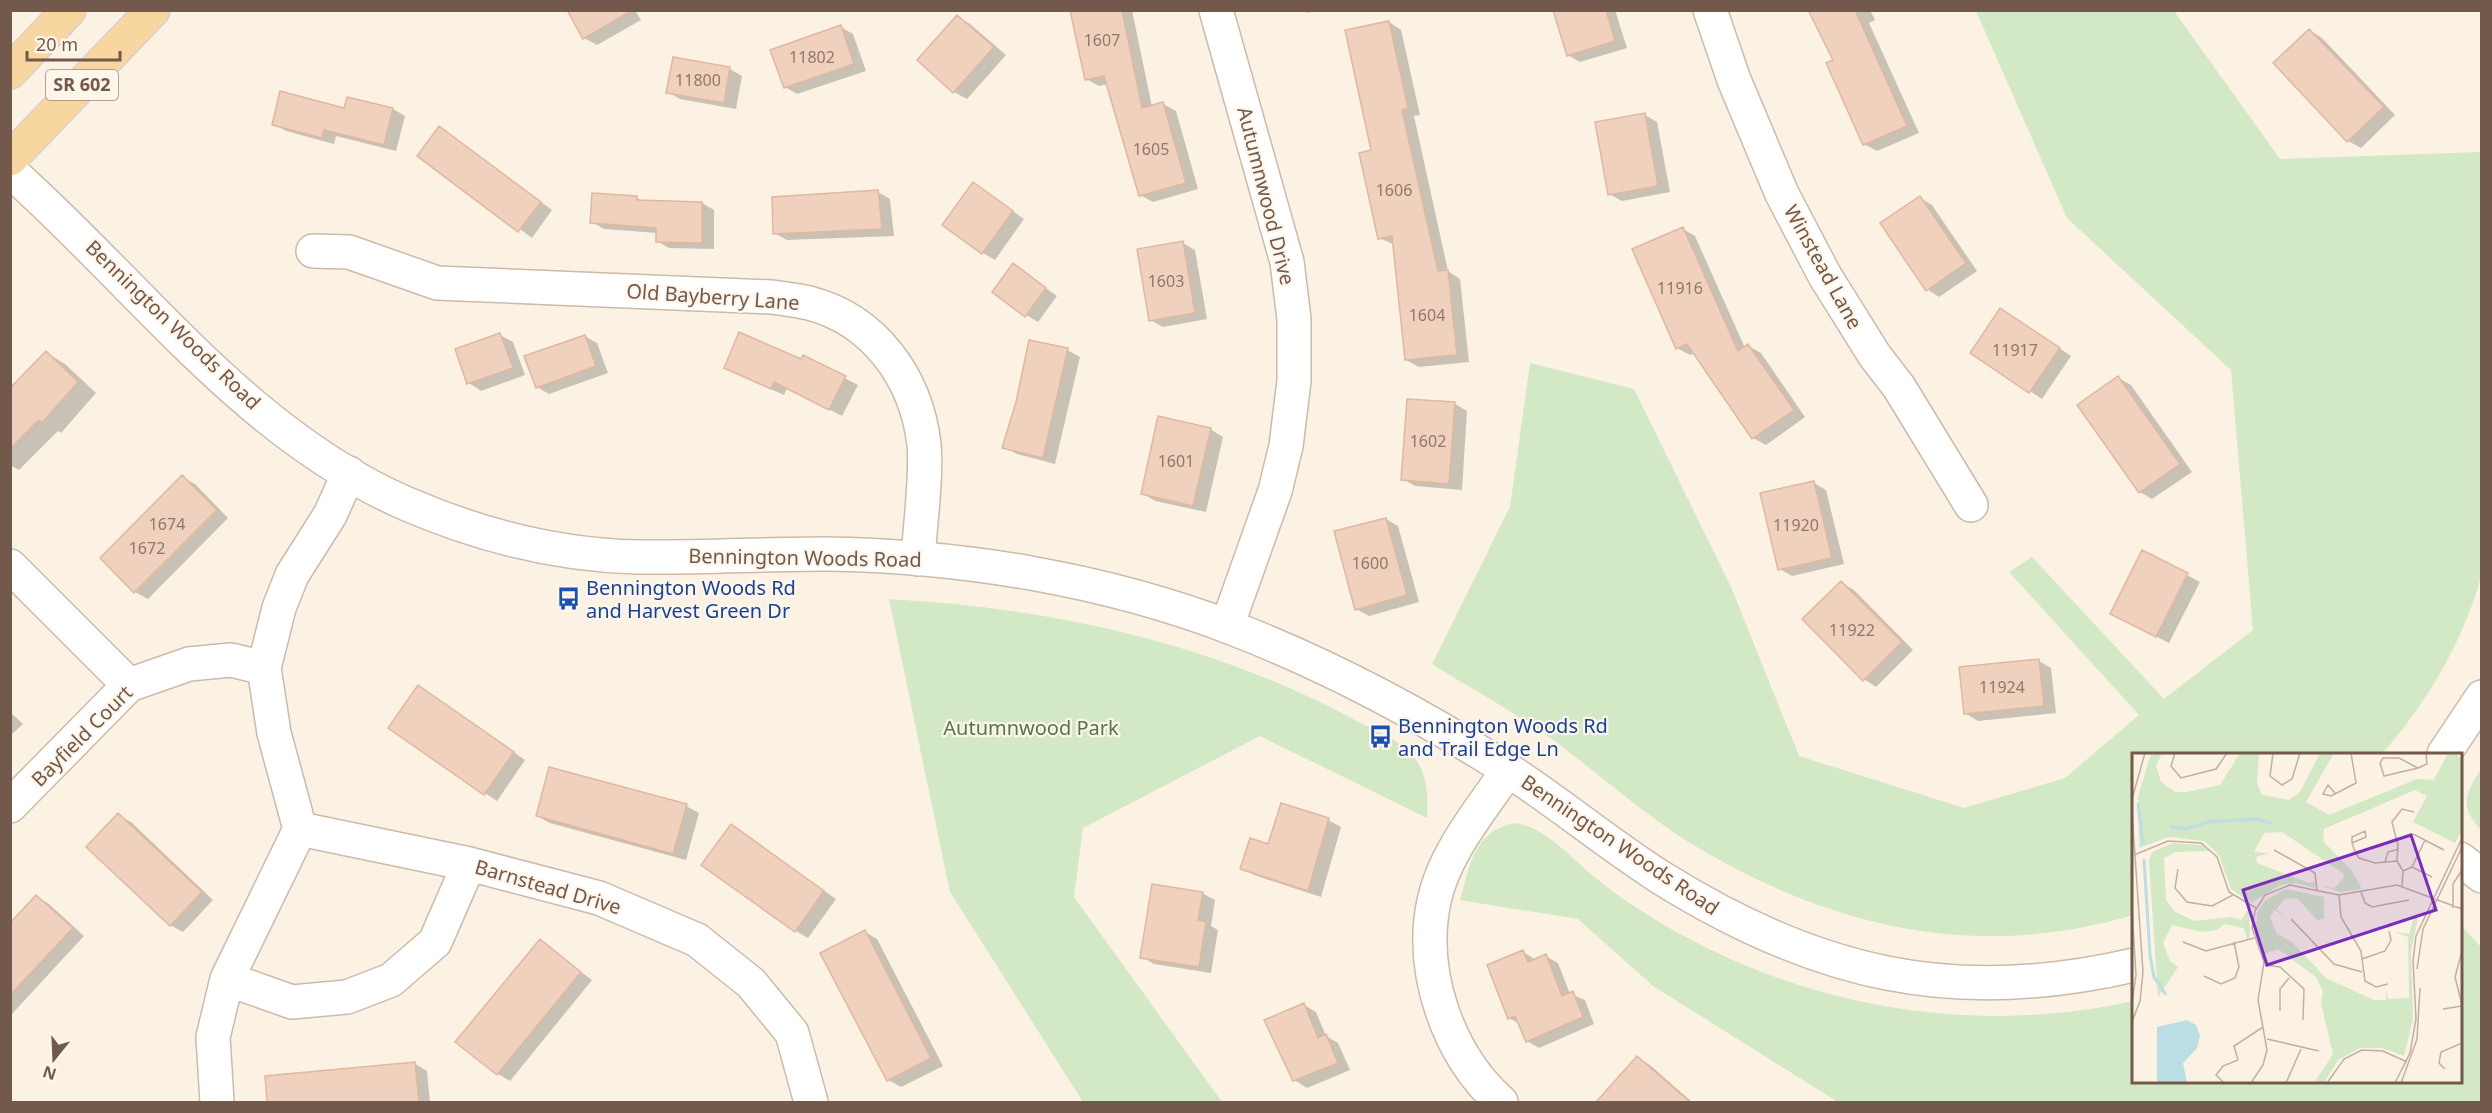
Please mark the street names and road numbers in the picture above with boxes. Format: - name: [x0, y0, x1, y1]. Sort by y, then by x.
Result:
- road number: SR 602: [46, 70, 118, 100]
- street label: Autumnwood Drive: [1231, 104, 1302, 288]
- street label: Winstead Lane: [1778, 200, 1869, 334]
- street label: Bennington Woods Road: [80, 234, 267, 415]
- street label: Old Bayberry Lane: [626, 277, 801, 316]
- street label: Bennington Woods Road: [688, 542, 922, 573]
- street label: Bayfield Court: [25, 679, 138, 792]
- street label: Bennington Woods Road: [1516, 768, 1725, 921]
- street label: Barnstead Drive: [472, 853, 624, 920]

